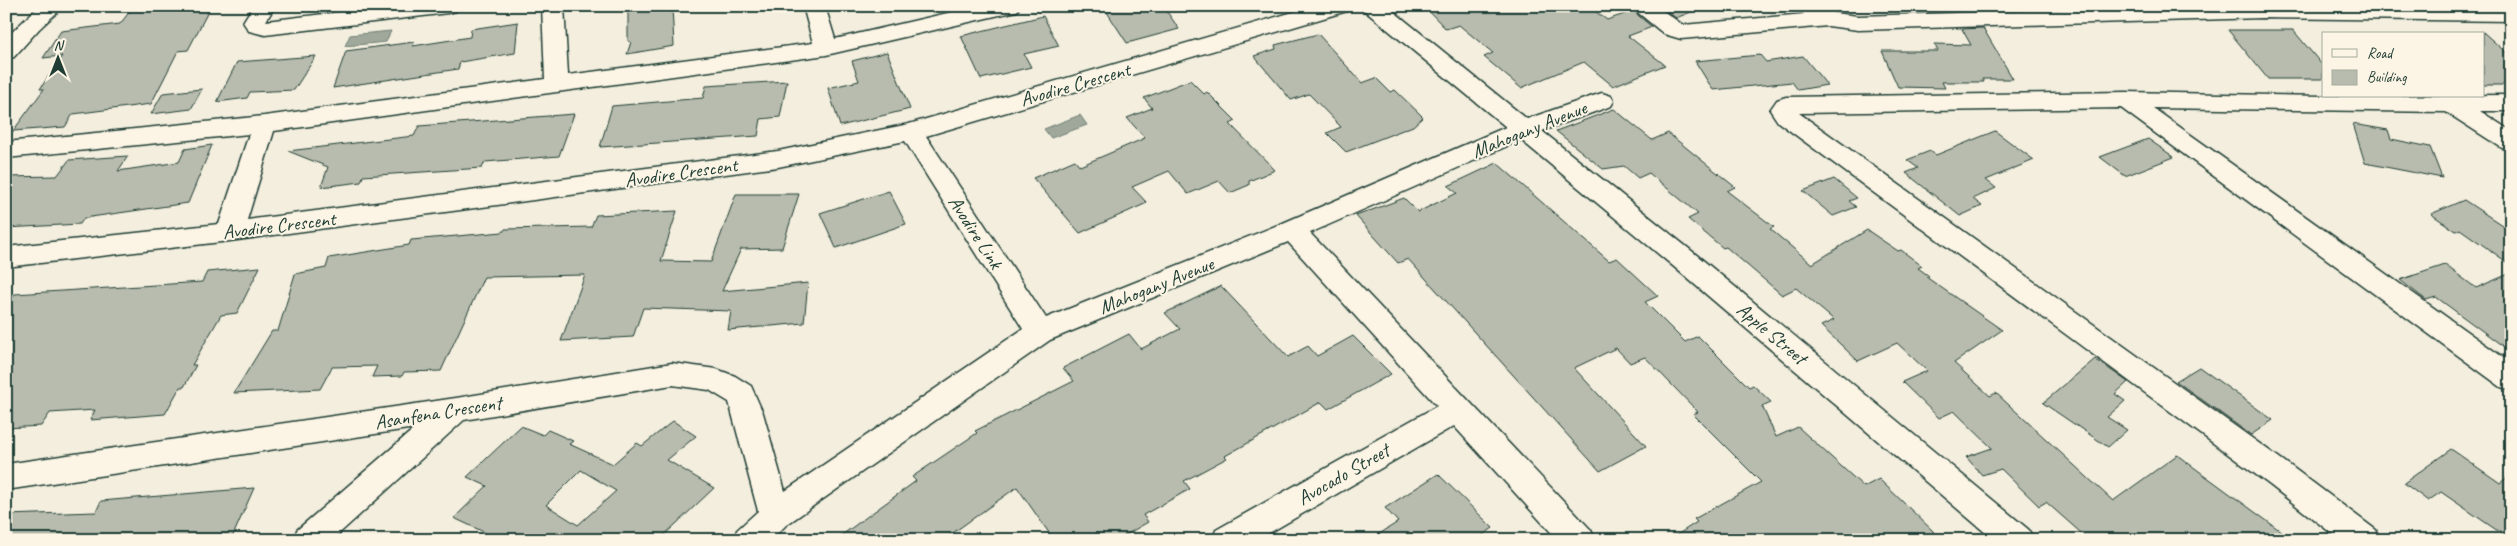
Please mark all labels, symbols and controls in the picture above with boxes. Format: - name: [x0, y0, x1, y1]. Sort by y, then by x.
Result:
- north arrow: [32, 32, 82, 82]
- legend: [2322, 32, 2484, 98]
- text: N: [54, 37, 65, 54]
- text: Road: [2367, 44, 2394, 63]
- street label: Avodire Crescent: [1017, 56, 1135, 112]
- text: Building: [2367, 68, 2407, 87]
- street label: Mahogany Avenue: [1468, 95, 1592, 164]
- street label: Avodire Crescent: [623, 152, 741, 193]
- street label: Avodire Link: [943, 191, 1009, 275]
- street label: Avodire Crescent: [221, 206, 339, 245]
- street label: Mahogany Avenue: [1095, 251, 1219, 320]
- street label: Apple Street: [1732, 297, 1814, 372]
- street label: Asanfena Crescent: [373, 390, 507, 435]
- street label: Avocado Street: [1293, 436, 1397, 511]

